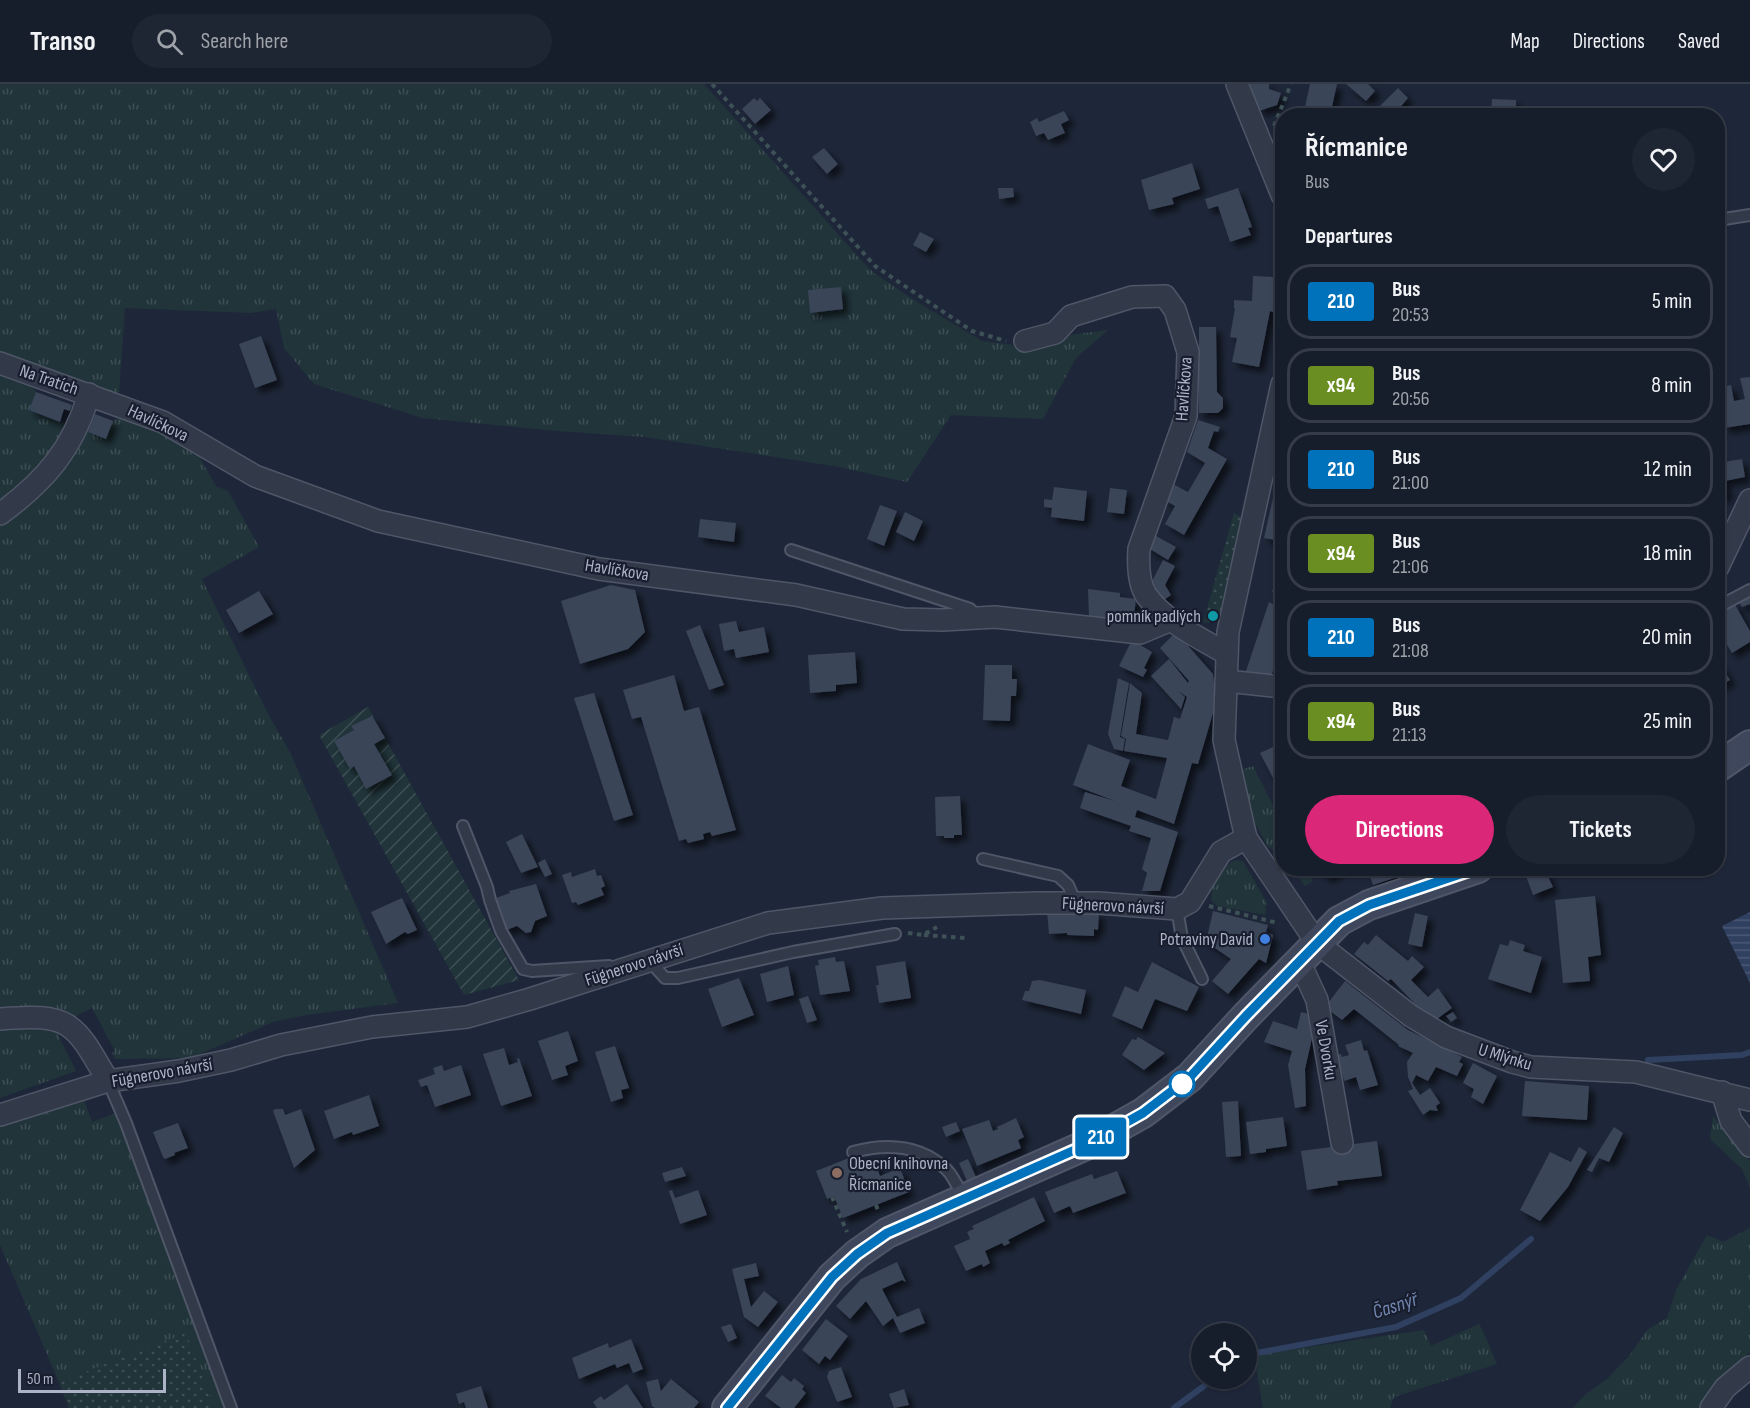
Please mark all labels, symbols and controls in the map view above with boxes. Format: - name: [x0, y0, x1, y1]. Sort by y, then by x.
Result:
- search box: [132, 14, 552, 68]
- text: Transo: [30, 25, 96, 58]
- icon: search: [153, 25, 186, 58]
- text: Search here: [201, 28, 288, 55]
- text: Map: [1510, 29, 1540, 54]
- text: Directions: [1573, 29, 1645, 54]
- text: Saved: [1678, 29, 1720, 54]
- button: heart: [1632, 128, 1695, 191]
- text: Řícmanice: [1305, 131, 1408, 164]
- text: Bus: [1305, 170, 1329, 194]
- text: Departures: [1305, 223, 1393, 250]
- text: Bus: [1392, 276, 1421, 303]
- text: 5 min: [1652, 288, 1692, 315]
- text: 210: [1327, 289, 1355, 314]
- text: 20:53: [1392, 303, 1429, 327]
- street label: Havlíčkova: [1171, 356, 1197, 422]
- street label: Na Tratích: [17, 360, 81, 400]
- text: Bus: [1392, 360, 1421, 387]
- text: 8 min: [1651, 372, 1692, 399]
- text: x94: [1327, 373, 1355, 398]
- text: 20:56: [1392, 387, 1429, 411]
- street label: Havlíčkova: [124, 400, 192, 446]
- text: Bus: [1392, 444, 1421, 471]
- text: 12 min: [1644, 456, 1692, 483]
- text: 210: [1327, 457, 1355, 482]
- text: 21:00: [1392, 471, 1429, 495]
- text: Bus: [1392, 528, 1421, 555]
- text: 18 min: [1644, 540, 1692, 567]
- text: x94: [1327, 541, 1355, 566]
- street label: Havlíčkova: [584, 555, 650, 585]
- text: 21:06: [1392, 555, 1429, 579]
- place label: pomník padlých: [1107, 606, 1201, 627]
- marker: pomník padlých: [1206, 609, 1220, 623]
- text: Bus: [1392, 612, 1421, 639]
- text: 20 min: [1642, 624, 1692, 651]
- text: 210: [1327, 625, 1355, 650]
- text: 21:08: [1392, 639, 1429, 663]
- text: Bus: [1392, 696, 1421, 723]
- text: 25 min: [1643, 708, 1692, 735]
- text: x94: [1327, 709, 1355, 734]
- text: 21:13: [1392, 723, 1426, 747]
- button: Directions: [1305, 795, 1494, 864]
- button: Tickets: [1506, 795, 1695, 864]
- street label: Fügnerovo návrší: [1062, 893, 1165, 919]
- place label: Potraviny David: [1160, 929, 1253, 950]
- marker: Potraviny David: [1258, 932, 1272, 946]
- street label: Fügnerovo návrší: [582, 939, 686, 991]
- street label: Ve Dvorku: [1310, 1018, 1342, 1082]
- street label: U Mlýnku: [1476, 1039, 1534, 1075]
- street label: Fügnerovo návrší: [110, 1054, 215, 1092]
- unlabelled marker: [1169, 1071, 1195, 1097]
- line badge: 210: [1066, 1118, 1136, 1156]
- text: 210: [1087, 1125, 1115, 1150]
- place label: Obecní knihovna Řícmanice: [849, 1153, 948, 1195]
- marker: Obecní knihovna Řícmanice: [830, 1166, 844, 1180]
- water label: Časnýř: [1369, 1287, 1422, 1325]
- map controls: [1191, 1323, 1257, 1389]
- button: locate: [1191, 1323, 1257, 1389]
- scale bar: [18, 1366, 166, 1394]
- text: 50 m: [27, 1370, 53, 1389]

